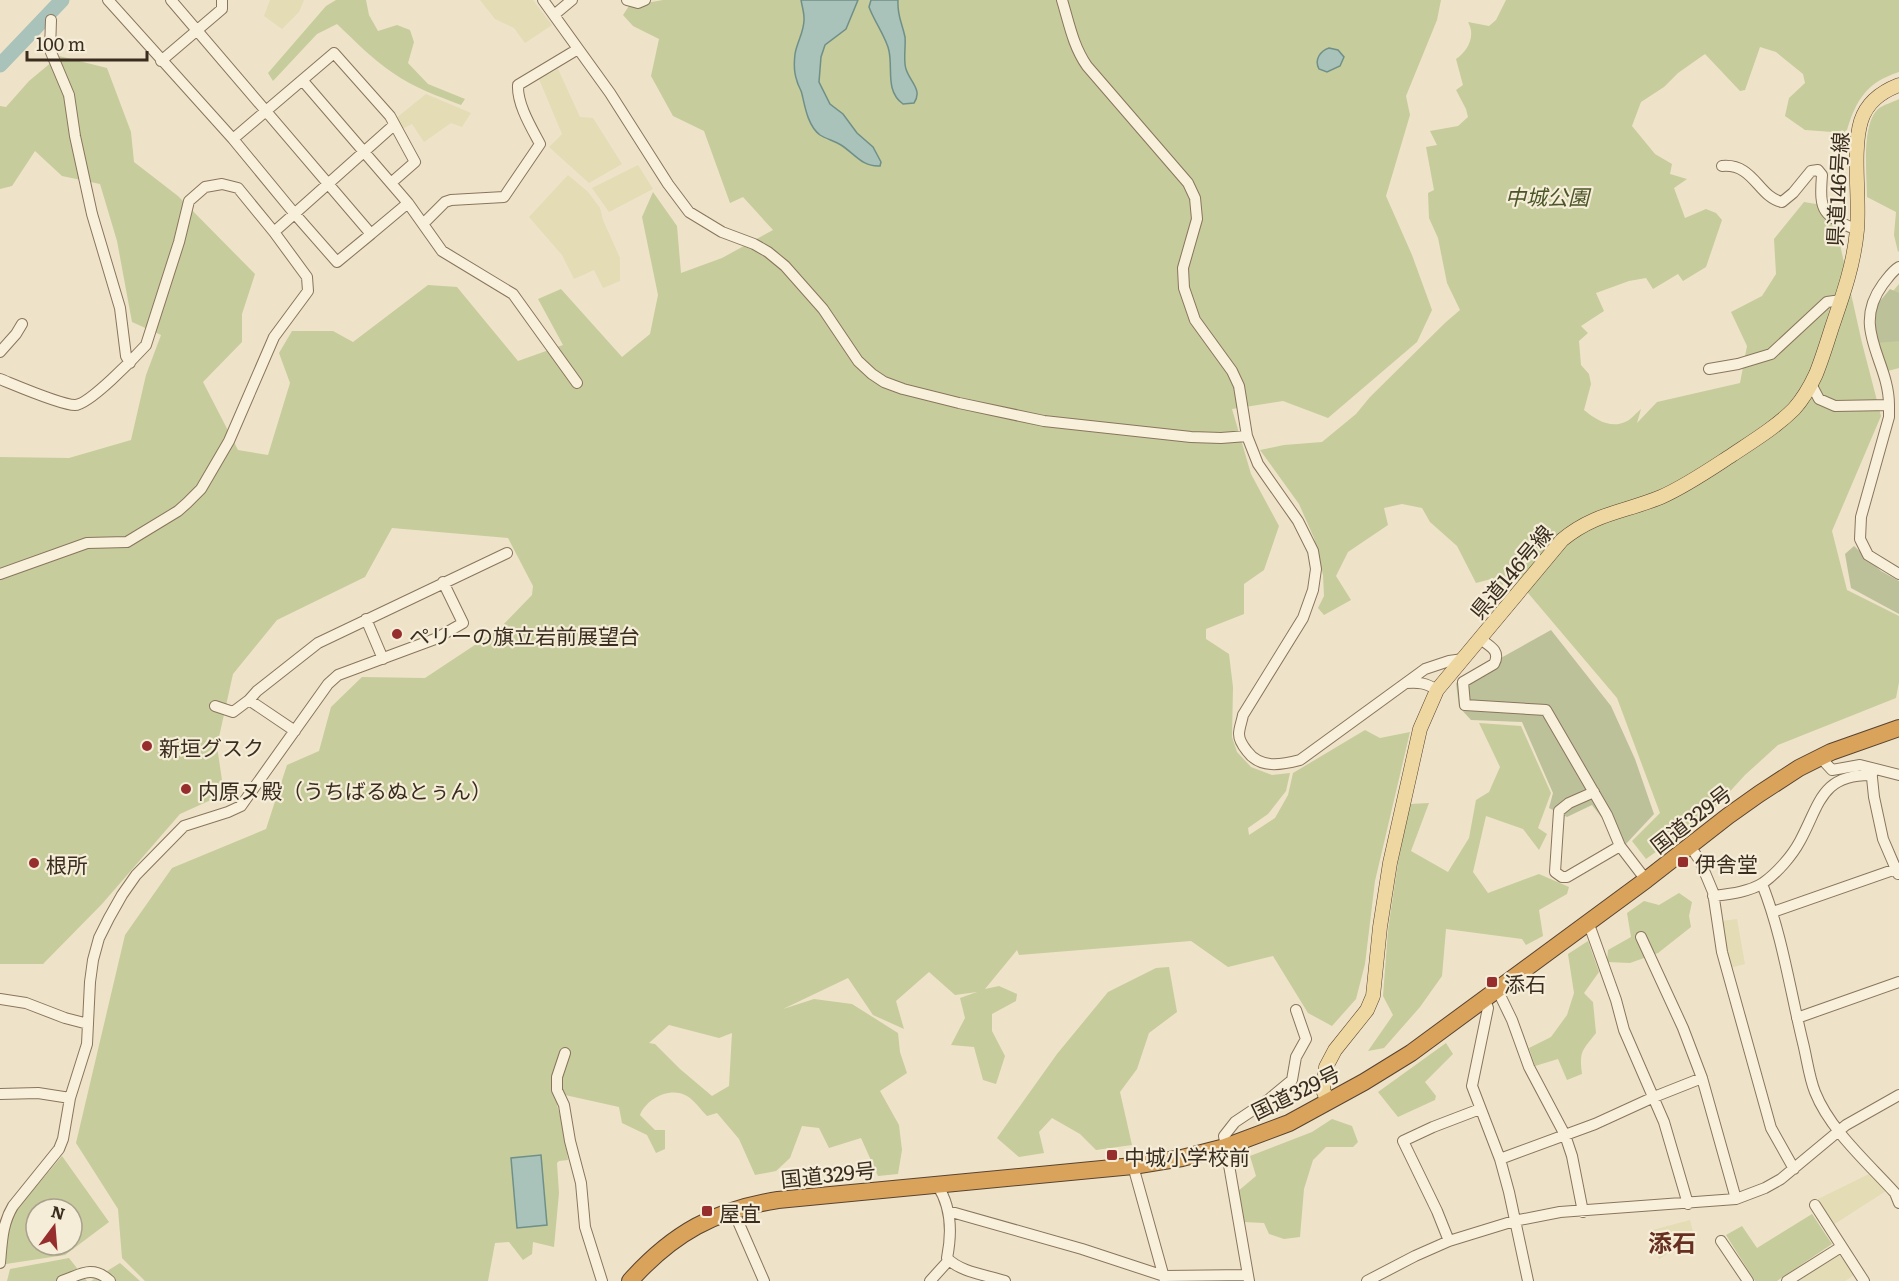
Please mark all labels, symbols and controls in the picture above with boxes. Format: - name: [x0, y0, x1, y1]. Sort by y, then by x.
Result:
- scale bar: [27, 24, 147, 62]
- text: 100 m: [36, 30, 85, 57]
- street label: 県道146号線: [1818, 131, 1854, 247]
- park label: 中城公園: [1505, 180, 1592, 211]
- street label: 県道146号線: [1461, 517, 1559, 625]
- place label: ペリーの旗立岩前展望台: [409, 619, 640, 650]
- marker: ペリーの旗立岩前展望台: [390, 627, 404, 641]
- place label: 新垣グスク: [159, 731, 264, 762]
- marker: 新垣グスク: [140, 739, 154, 753]
- place label: 内原ヌ殿（うちばるぬとぅん）: [198, 774, 492, 805]
- street label: 国道329号: [1643, 776, 1737, 860]
- marker: 内原ヌ殿（うちばるぬとぅん）: [179, 782, 193, 796]
- place label: 伊舎堂: [1695, 847, 1758, 878]
- place label: 根所: [46, 848, 88, 879]
- marker: 伊舎堂: [1676, 855, 1690, 869]
- marker: 根所: [27, 856, 41, 870]
- place label: 添石: [1504, 967, 1546, 998]
- marker: 添石: [1485, 975, 1499, 989]
- street label: 国道329号: [1245, 1056, 1345, 1126]
- place label: 中城小学校前: [1124, 1140, 1250, 1171]
- marker: 中城小学校前: [1105, 1148, 1119, 1162]
- street label: 国道329号: [779, 1153, 877, 1193]
- place label: 屋宜: [719, 1196, 761, 1227]
- north arrow: [24, 1197, 84, 1257]
- text: N: [49, 1198, 68, 1225]
- marker: 屋宜: [700, 1204, 714, 1218]
- district label: 添石: [1648, 1224, 1696, 1259]

